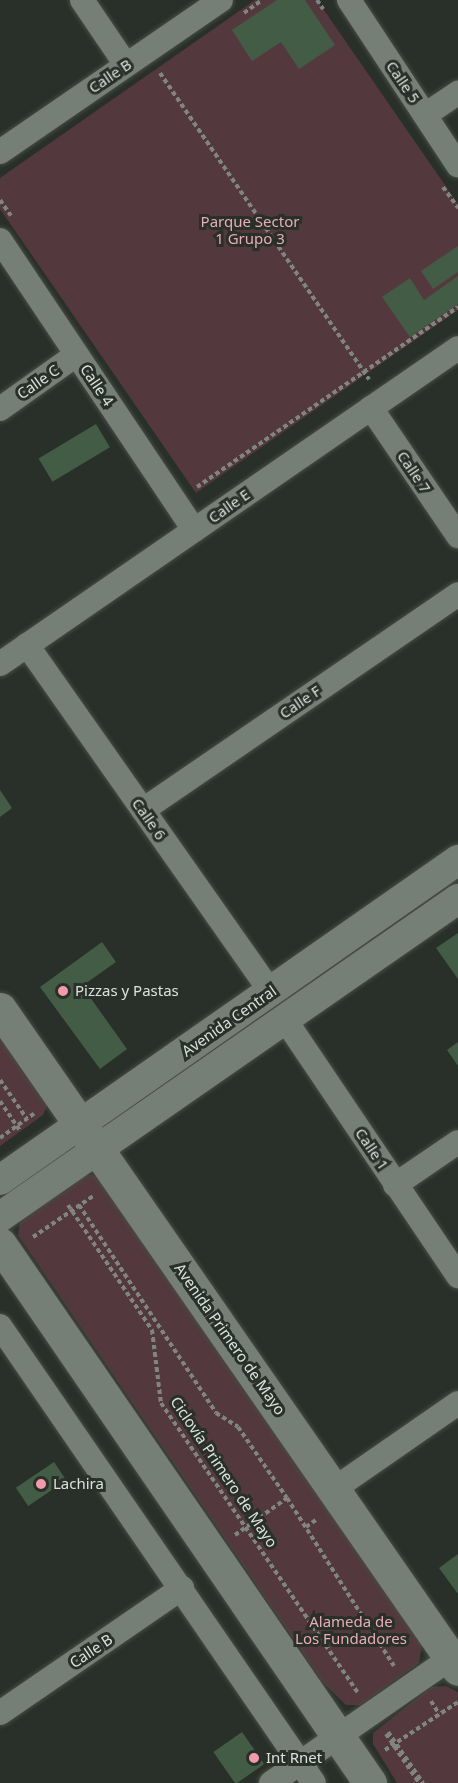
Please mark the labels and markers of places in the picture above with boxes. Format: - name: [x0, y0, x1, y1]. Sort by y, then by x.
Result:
- place label: Pizzas y Pastas: [75, 982, 179, 1000]
- marker: Pizzas y Pastas: [56, 984, 70, 998]
- place label: Lachira: [53, 1475, 104, 1493]
- marker: Lachira: [34, 1477, 48, 1491]
- place label: Int Rnet: [266, 1749, 322, 1767]
- marker: Int Rnet: [247, 1751, 261, 1765]

